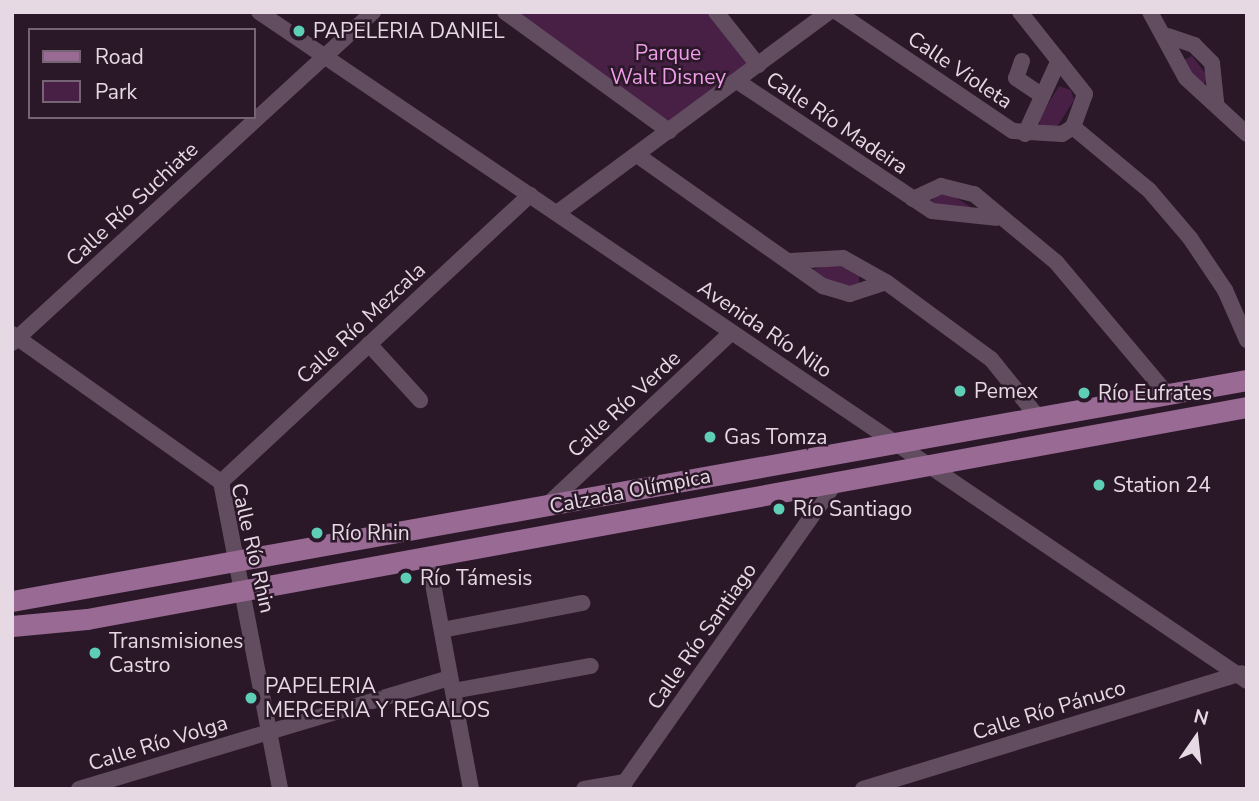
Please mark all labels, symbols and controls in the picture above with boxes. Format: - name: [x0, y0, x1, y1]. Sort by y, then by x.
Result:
- place label: PAPELERIA DANIEL: [313, 18, 505, 44]
- marker: PAPELERIA DANIEL: [291, 23, 307, 39]
- street label: Calle Violeta: [903, 26, 1017, 114]
- legend: [28, 28, 256, 119]
- park label: Parque Walt Disney: [610, 40, 726, 90]
- text: Road: [95, 43, 144, 71]
- street label: Calle Río Madeira: [761, 66, 913, 180]
- text: Park: [95, 78, 137, 106]
- street label: Calle Río Suchiate: [61, 137, 203, 271]
- street label: Calle Río Mezcala: [292, 257, 430, 389]
- street label: Avenida Río Nilo: [693, 275, 837, 383]
- street label: Calle Río Verde: [562, 345, 686, 463]
- place label: Pemex: [974, 378, 1038, 404]
- place label: Río Eufrates: [1098, 380, 1212, 406]
- marker: Pemex: [952, 383, 968, 399]
- marker: Río Eufrates: [1076, 385, 1092, 401]
- place label: Gas Tomza: [724, 424, 827, 450]
- marker: Gas Tomza: [702, 429, 718, 445]
- street label: Calzada Olímpica: [547, 463, 713, 519]
- place label: Station 24: [1113, 472, 1211, 498]
- marker: Station 24: [1091, 477, 1107, 493]
- street label: Calle Río Rhin: [226, 481, 280, 615]
- place label: Río Santiago: [793, 496, 912, 522]
- marker: Río Santiago: [771, 501, 787, 517]
- place label: Río Rhin: [331, 520, 410, 546]
- marker: Río Rhin: [309, 525, 325, 541]
- street label: Calle Río Santiago: [642, 558, 762, 714]
- place label: Río Támesis: [420, 565, 532, 591]
- marker: Río Támesis: [398, 570, 414, 586]
- place label: Transmisiones Castro: [109, 628, 243, 678]
- marker: Transmisiones Castro: [87, 645, 103, 661]
- place label: PAPELERIA MERCERIA Y REGALOS: [265, 673, 490, 723]
- street label: Calle Río Pánuco: [969, 675, 1129, 745]
- marker: PAPELERIA MERCERIA Y REGALOS: [243, 690, 259, 706]
- north arrow: [1161, 703, 1231, 773]
- text: N: [1191, 703, 1211, 732]
- street label: Calle Río Volga: [85, 710, 231, 776]

